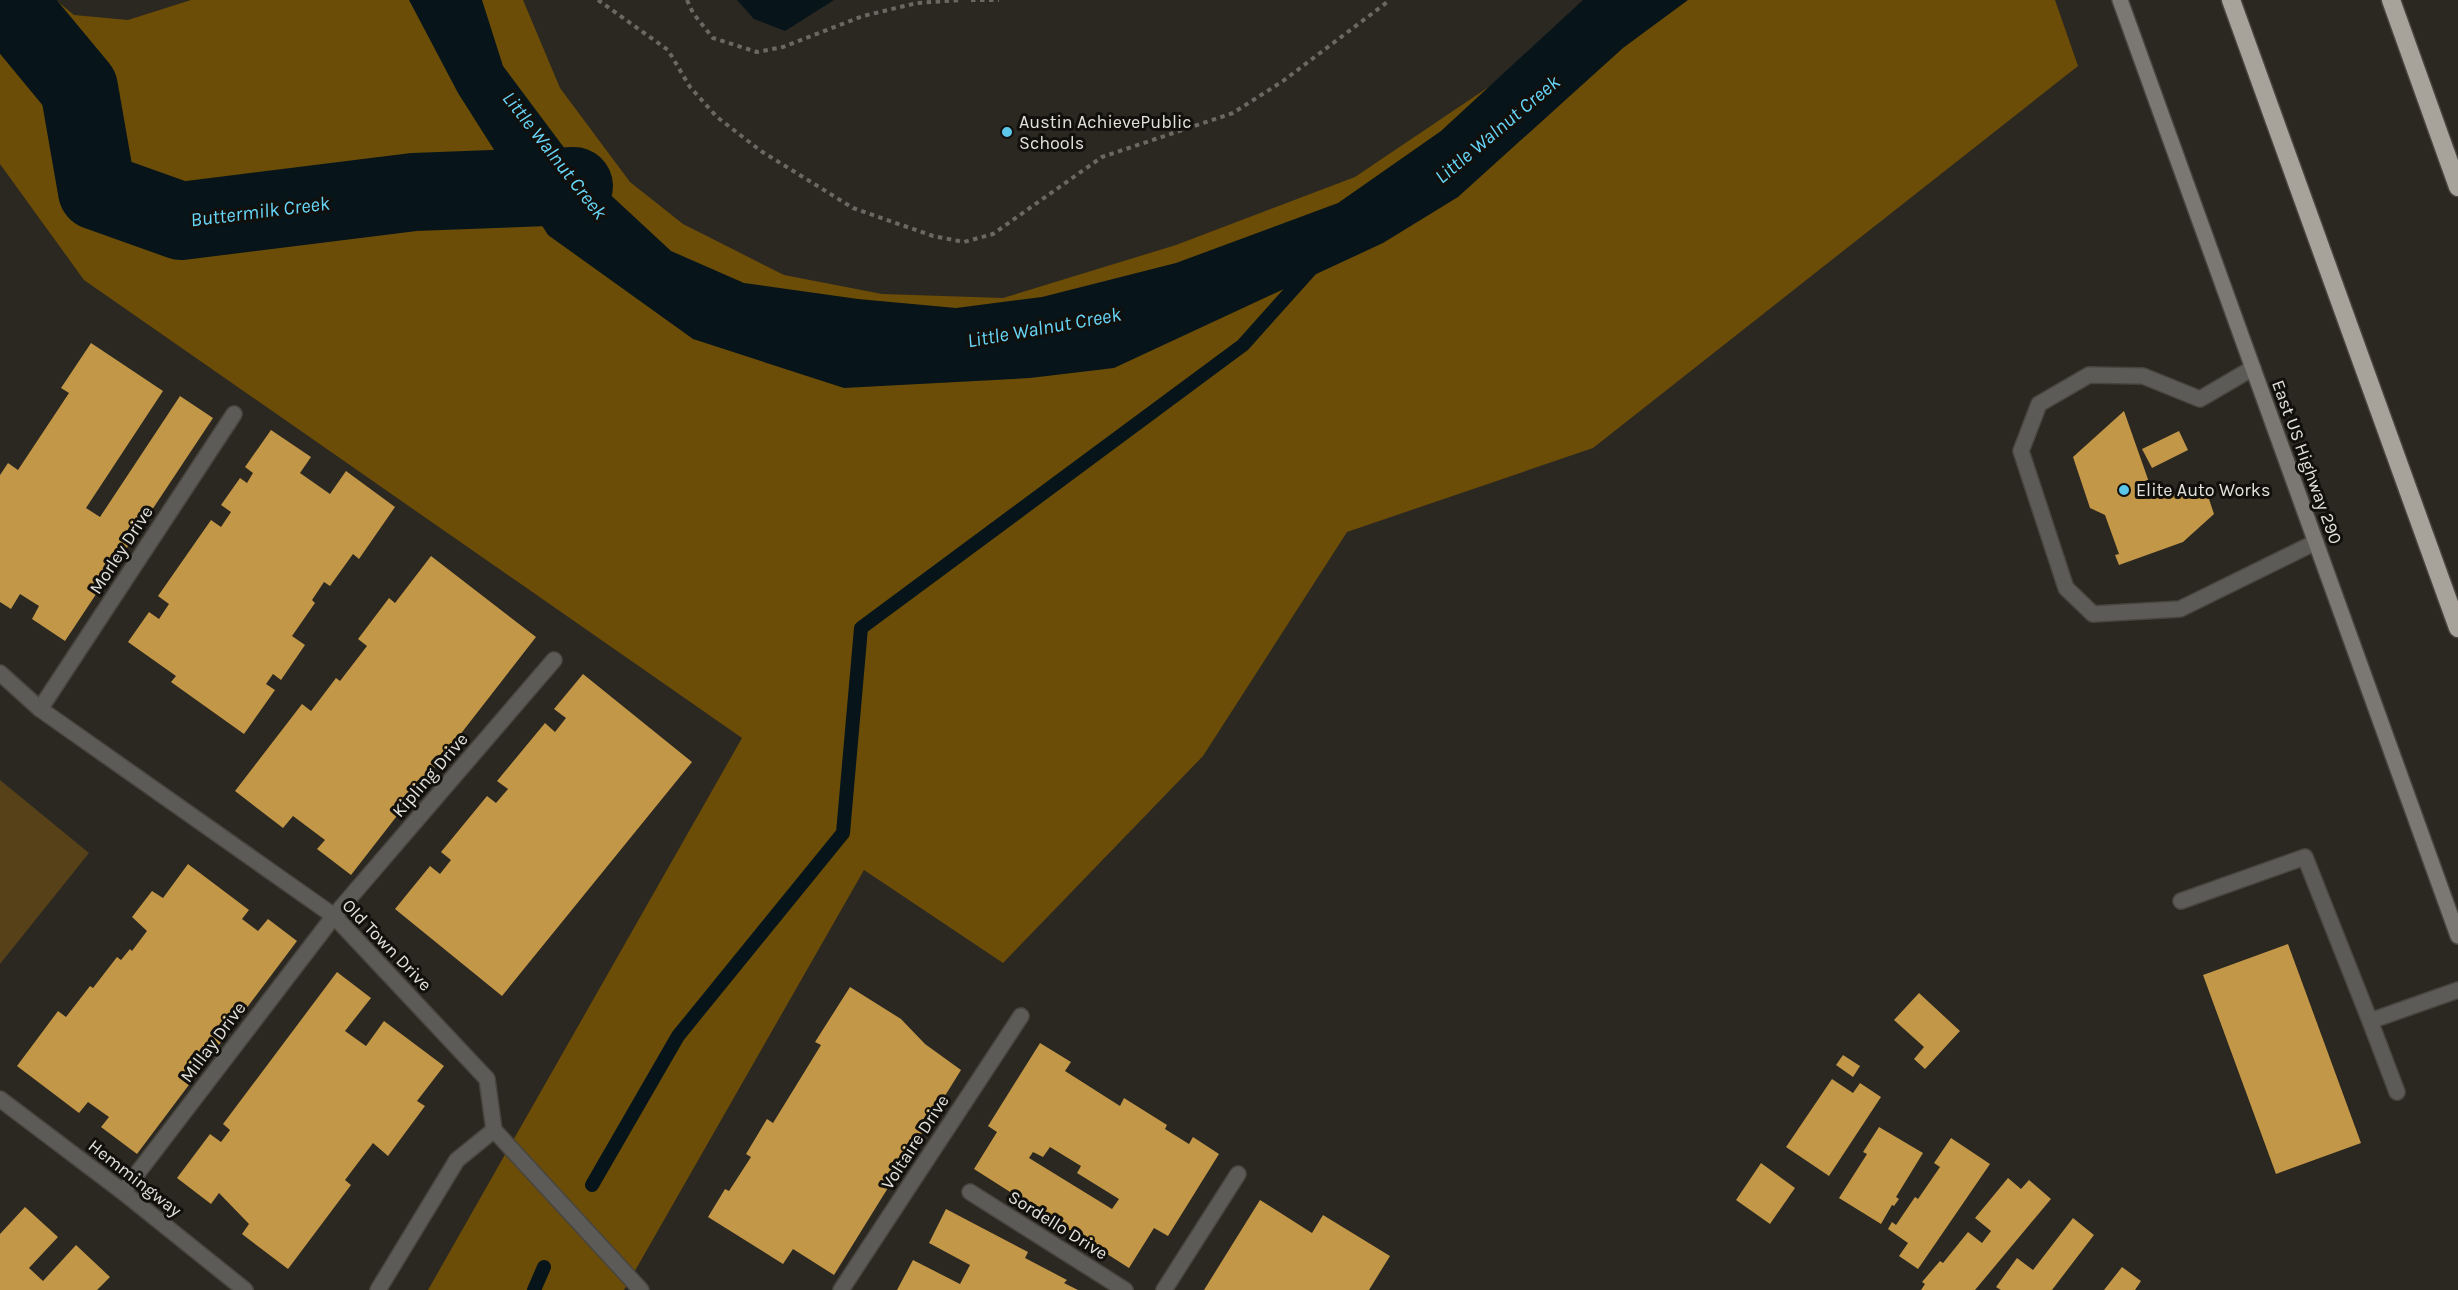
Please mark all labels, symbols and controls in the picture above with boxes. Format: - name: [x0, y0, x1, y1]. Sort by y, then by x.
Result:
- water label: Little Walnut Creek: [1430, 70, 1565, 188]
- water label: Little Walnut Creek: [498, 87, 612, 224]
- place label: Austin AchievePublic Schools: [1019, 111, 1192, 154]
- marker: Austin AchievePublic Schools: [1000, 125, 1014, 139]
- water label: Buttermilk Creek: [189, 191, 332, 231]
- water label: Little Walnut Creek: [965, 302, 1124, 352]
- street label: East US Highway 290: [2267, 377, 2347, 547]
- place label: Elite Auto Works: [2136, 479, 2270, 501]
- marker: Elite Auto Works: [2117, 483, 2131, 497]
- street label: Morley Drive: [84, 502, 158, 598]
- street label: Kipling Drive: [387, 728, 473, 822]
- street label: Old Town Drive: [338, 894, 436, 996]
- street label: Millay Drive: [176, 997, 250, 1087]
- street label: Voltaire Drive: [876, 1090, 954, 1194]
- street label: Hemmingway: [84, 1135, 187, 1222]
- street label: Sordello Drive: [1004, 1186, 1112, 1264]

